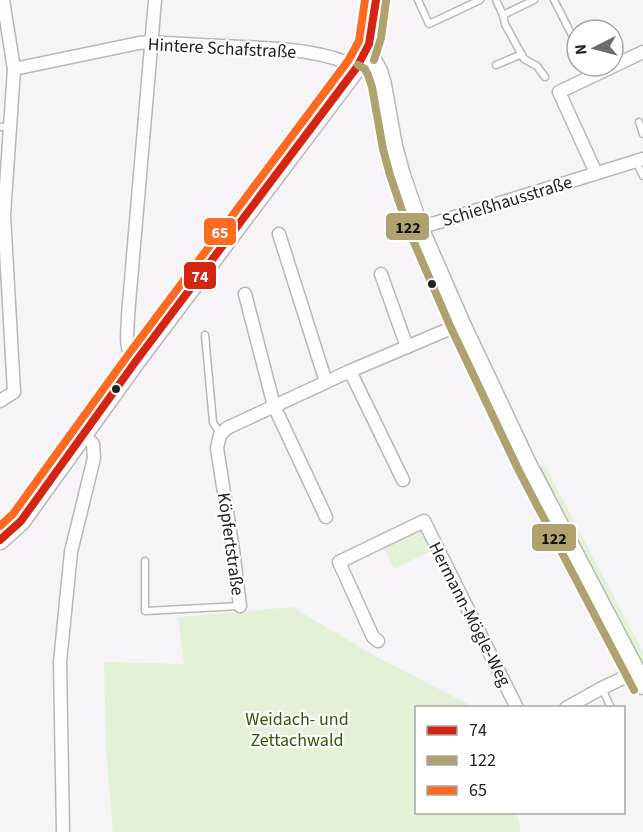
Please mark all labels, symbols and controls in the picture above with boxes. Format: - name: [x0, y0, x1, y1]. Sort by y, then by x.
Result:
- north arrow: [565, 18, 625, 78]
- street label: Hintere Schafstraße: [147, 32, 297, 65]
- text: N: [570, 43, 593, 56]
- street label: Schießhausstraße: [439, 170, 575, 233]
- line badge: 122: [385, 212, 430, 241]
- line badge: 65: [203, 217, 237, 246]
- text: 122: [395, 217, 421, 239]
- text: 65: [212, 222, 228, 244]
- line badge: 74: [183, 261, 217, 290]
- text: 74: [192, 266, 209, 288]
- unlabelled marker: [426, 278, 438, 290]
- unlabelled marker: [110, 383, 122, 395]
- street label: Köpfertstraße: [211, 491, 250, 597]
- line badge: 122: [531, 523, 577, 552]
- text: 122: [541, 528, 567, 550]
- street label: Hermann-Mögle-Weg: [422, 538, 517, 691]
- legend: [415, 706, 625, 814]
- park label: Weidach- und Zettachwald: [245, 707, 349, 753]
- text: 74: [469, 718, 487, 743]
- text: 122: [469, 748, 496, 773]
- text: 65: [469, 778, 487, 803]

